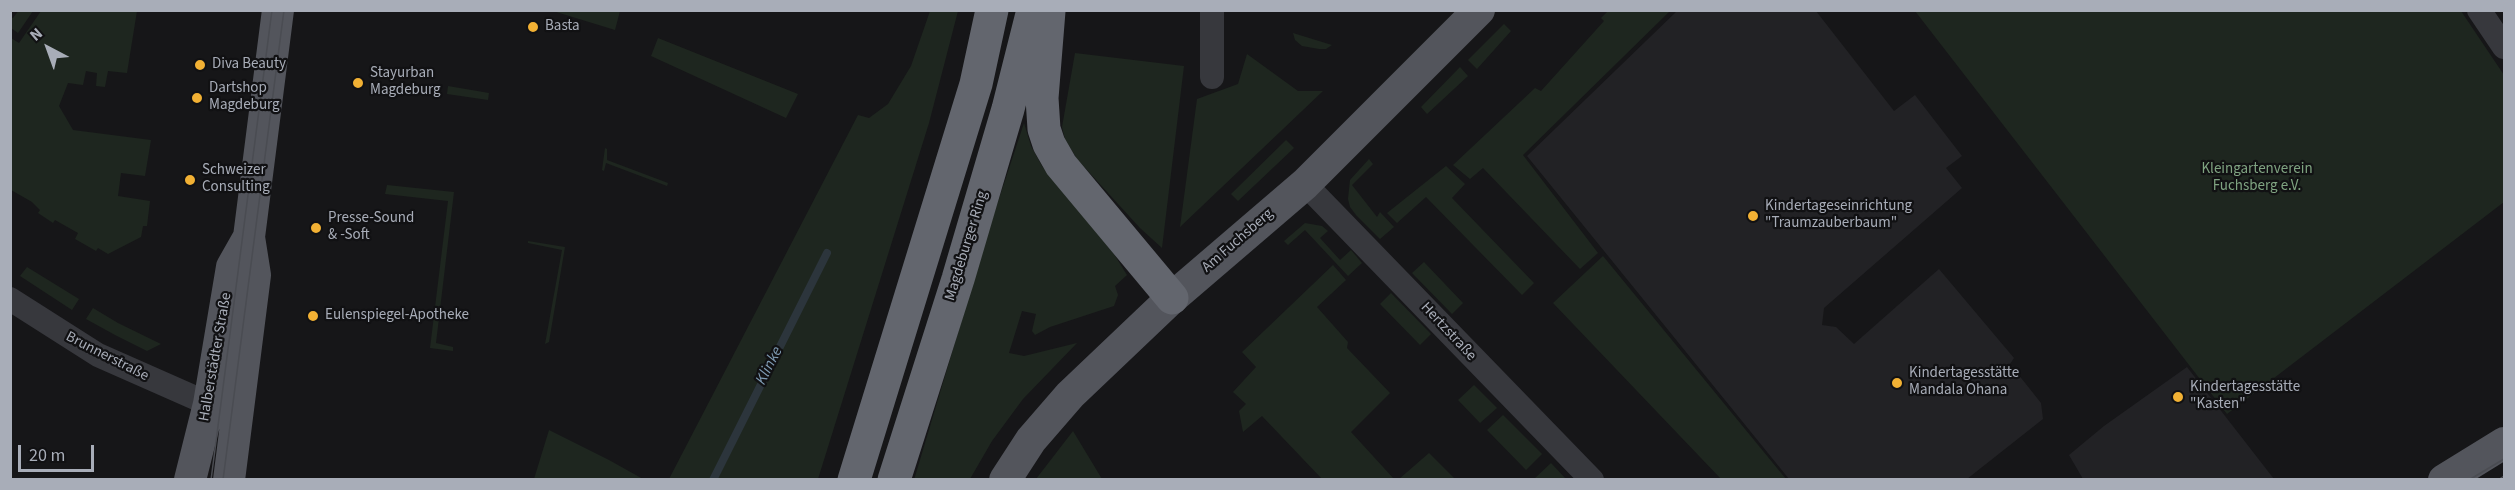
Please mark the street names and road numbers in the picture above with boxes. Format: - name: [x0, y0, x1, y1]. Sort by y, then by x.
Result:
- street label: Magdeburger Ring: [942, 189, 992, 303]
- street label: Am Fuchsberg: [1199, 205, 1277, 277]
- street label: Halberstädter Straße: [196, 291, 236, 423]
- street label: Hertzstraße: [1416, 299, 1480, 365]
- street label: Brunnerstraße: [62, 328, 152, 386]

